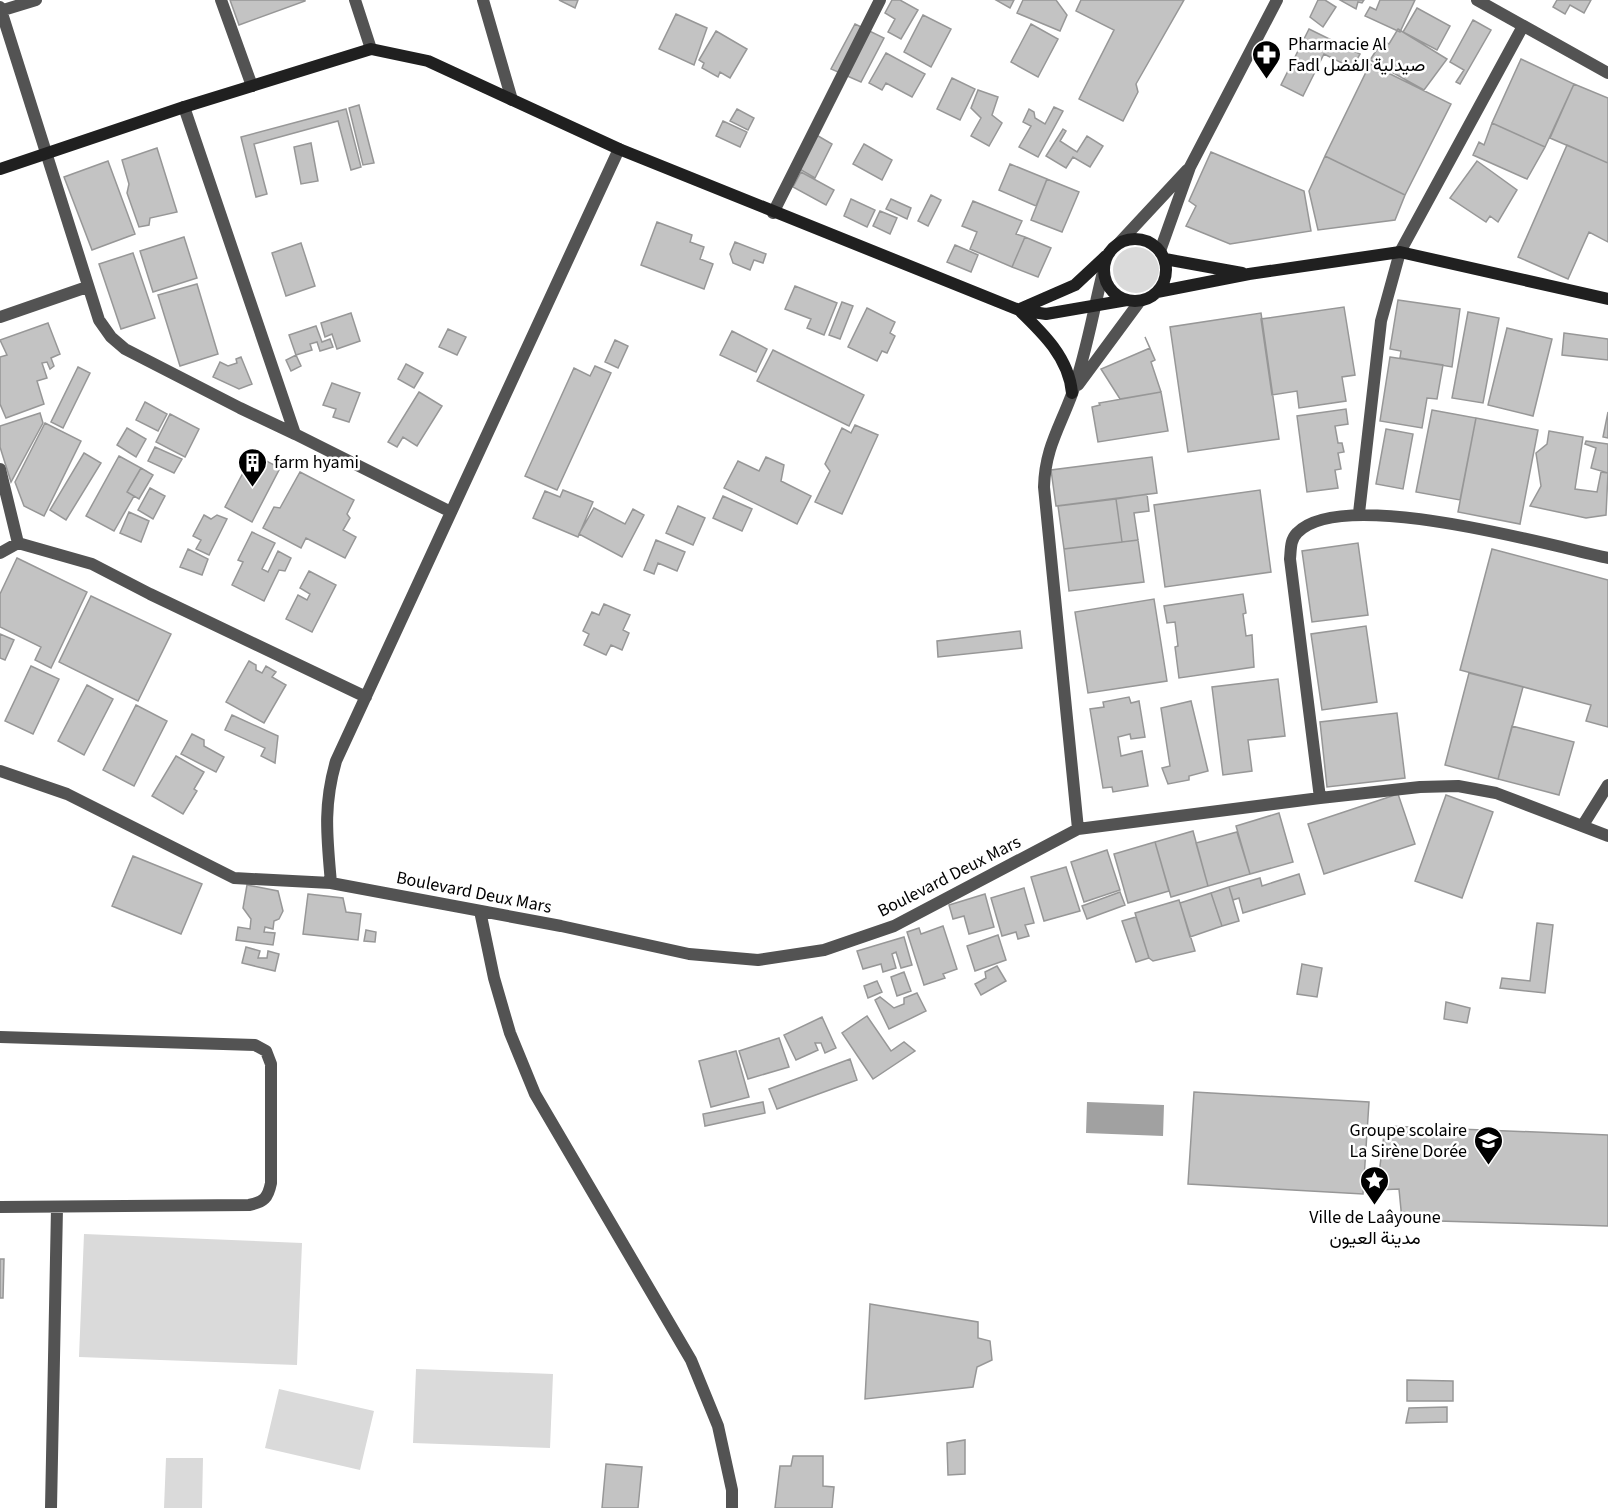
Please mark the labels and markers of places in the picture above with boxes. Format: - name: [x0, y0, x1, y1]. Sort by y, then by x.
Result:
- place label: Pharmacie Al Fadl صيدلية الفضل: [1288, 32, 1425, 78]
- pharmacy icon: Pharmacie Al Fadl صيدلية الفضل: [1251, 38, 1283, 80]
- building icon: farm hyami: [237, 446, 269, 488]
- place label: farm hyami: [274, 450, 359, 475]
- place label: Groupe scolaire La Sirène Dorée: [1349, 1118, 1467, 1164]
- school or university icon: Groupe scolaire La Sirène Dorée: [1472, 1124, 1504, 1166]
- place icon: Ville de Laâyoune مدينة العيون: [1359, 1164, 1391, 1206]
- place label: Ville de Laâyoune مدينة العيون: [1309, 1205, 1441, 1251]

